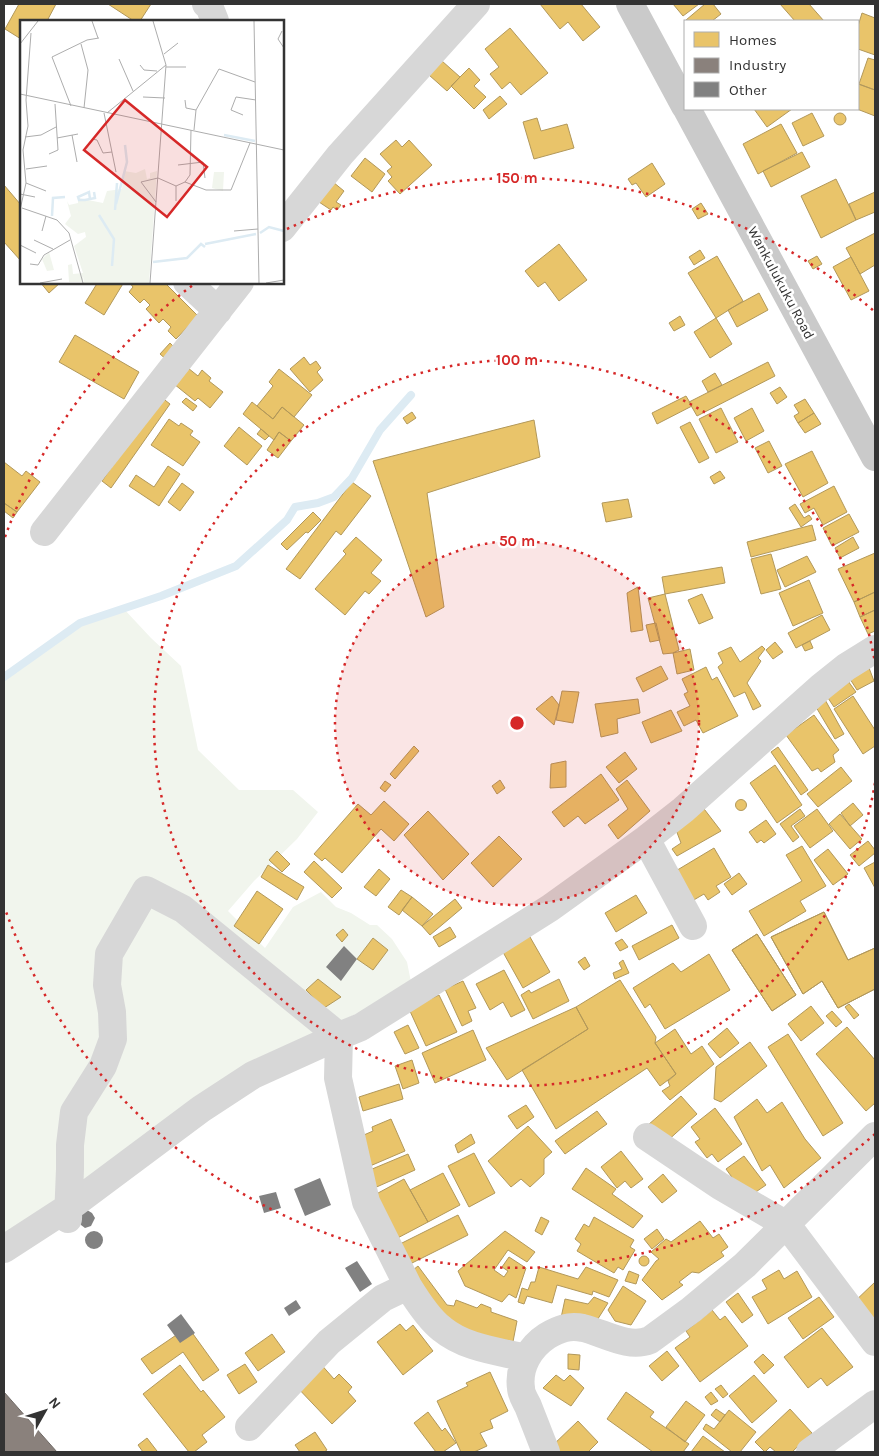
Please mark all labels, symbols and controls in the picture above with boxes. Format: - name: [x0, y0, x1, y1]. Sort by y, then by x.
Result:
- inset map: [20, 20, 284, 284]
- legend: [684, 20, 859, 110]
- text: Homes: [729, 31, 777, 49]
- text: Industry: [729, 56, 786, 74]
- text: Other: [729, 81, 767, 99]
- text: 150 m: [496, 169, 538, 187]
- street label: Wankulukuku Road: [744, 224, 818, 342]
- text: 100 m: [496, 351, 538, 369]
- text: 50 m: [499, 532, 535, 550]
- centre of rings: [508, 714, 526, 732]
- north arrow: [20, 1386, 70, 1436]
- text: N: [45, 1394, 64, 1412]

